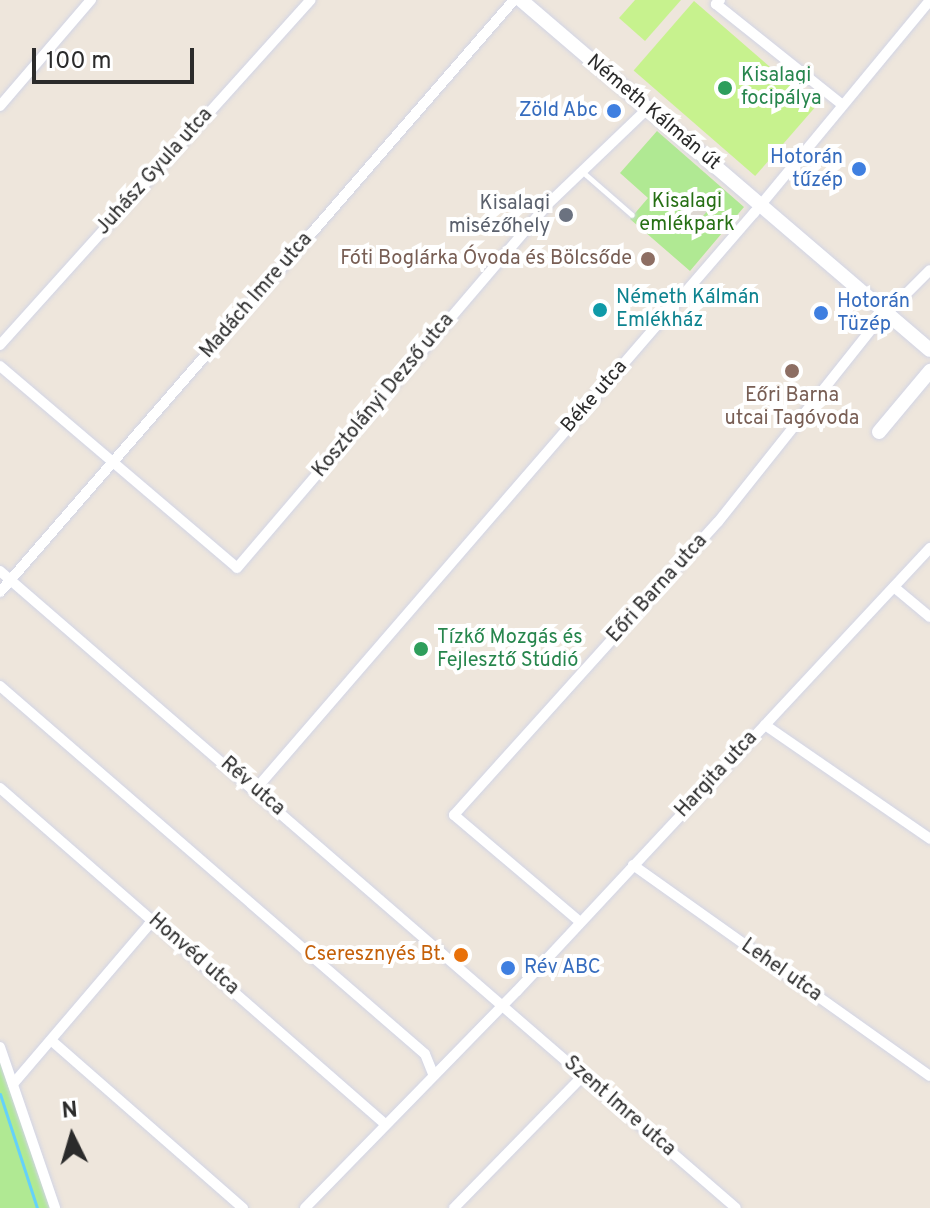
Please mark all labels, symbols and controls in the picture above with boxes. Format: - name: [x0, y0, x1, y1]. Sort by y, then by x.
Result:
- scale bar: [36, 32, 198, 82]
- text: 100 m: [46, 47, 112, 77]
- street label: Németh Kálmán út: [581, 50, 725, 176]
- place label: Kisalagi focipálya: [741, 64, 821, 111]
- marker: Kisalagi focipálya: [716, 79, 734, 97]
- place label: Zöld Abc: [518, 99, 598, 123]
- marker: Zöld Abc: [605, 102, 623, 120]
- street label: Juhász Gyula utca: [92, 104, 218, 240]
- place label: Hotorán tűzép: [770, 146, 843, 193]
- marker: Hotorán tűzép: [850, 160, 868, 178]
- park label: Kisalagi emlékpark: [639, 190, 735, 237]
- place label: Kisalagi misézőhely: [449, 192, 550, 239]
- marker: Kisalagi misézőhely: [557, 206, 575, 224]
- street label: Madách Imre utca: [196, 228, 318, 364]
- place label: Fóti Boglárka Óvoda és Bölcsőde: [340, 247, 632, 271]
- marker: Fóti Boglárka Óvoda és Bölcsőde: [639, 250, 657, 268]
- place label: Németh Kálmán Emlékház: [616, 286, 760, 333]
- place label: Hotorán Tüzép: [837, 290, 910, 337]
- marker: Németh Kálmán Emlékház: [591, 301, 609, 319]
- marker: Hotorán Tüzép: [812, 304, 830, 322]
- street label: Kosztolányi Dezső utca: [308, 309, 460, 483]
- street label: Béke utca: [557, 356, 633, 438]
- marker: Eőri Barna utcai Tagóvoda: [783, 362, 801, 380]
- place label: Eőri Barna utcai Tagóvoda: [724, 384, 860, 431]
- street label: Eőri Barna utca: [603, 530, 713, 648]
- place label: Tízkő Mozgás és Fejlesztő Stúdió: [437, 626, 583, 673]
- marker: Tízkő Mozgás és Fejlesztő Stúdió: [412, 640, 430, 658]
- street label: Hargita utca: [671, 727, 763, 823]
- street label: Rév utca: [215, 753, 289, 821]
- street label: Honvéd utca: [143, 909, 243, 1001]
- street label: Lehel utca: [736, 934, 826, 1008]
- place label: Cseresznyés Bt.: [304, 943, 445, 967]
- marker: Cseresznyés Bt.: [452, 946, 470, 964]
- place label: Rév ABC: [524, 956, 602, 980]
- marker: Rév ABC: [499, 959, 517, 977]
- street label: Szent Imre utca: [558, 1052, 680, 1162]
- north arrow: [32, 1096, 112, 1176]
- text: N: [61, 1097, 79, 1126]

